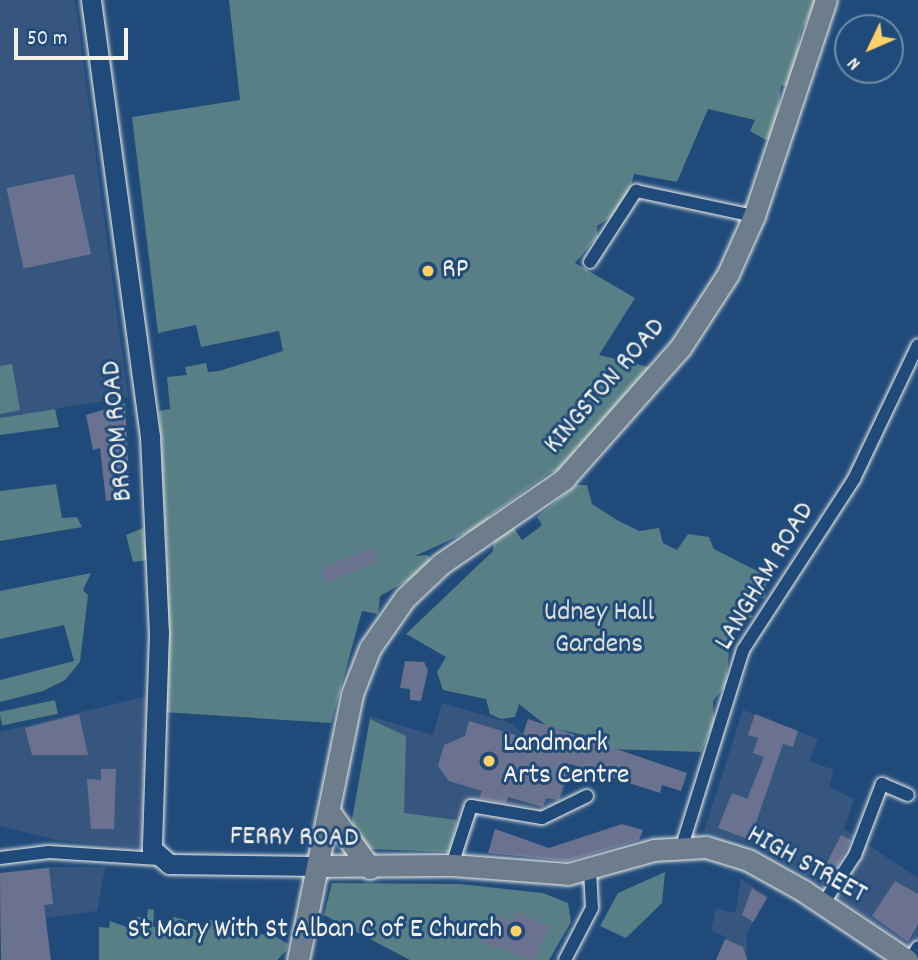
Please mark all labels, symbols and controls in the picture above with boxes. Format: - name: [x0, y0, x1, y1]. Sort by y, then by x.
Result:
- scale bar: [18, 14, 131, 58]
- north arrow: [834, 14, 904, 84]
- text: 50 m: [27, 25, 67, 55]
- text: N: [842, 50, 868, 75]
- place label: RP: [442, 254, 468, 288]
- marker: RP: [420, 263, 436, 279]
- street label: KINGSTON ROAD: [538, 312, 674, 462]
- street label: BROOM ROAD: [96, 359, 142, 503]
- street label: LANGHAM ROAD: [709, 497, 823, 657]
- park label: Udney Hall Gardens: [544, 597, 654, 663]
- place label: Landmark Arts Centre: [503, 728, 629, 794]
- marker: Landmark Arts Centre: [481, 753, 497, 769]
- street label: HIGH STREET: [740, 819, 872, 913]
- street label: FERRY ROAD: [229, 821, 359, 857]
- place label: St Mary With St Alban C of E Church: [128, 914, 502, 948]
- marker: St Mary With St Alban C of E Church: [508, 923, 524, 939]

